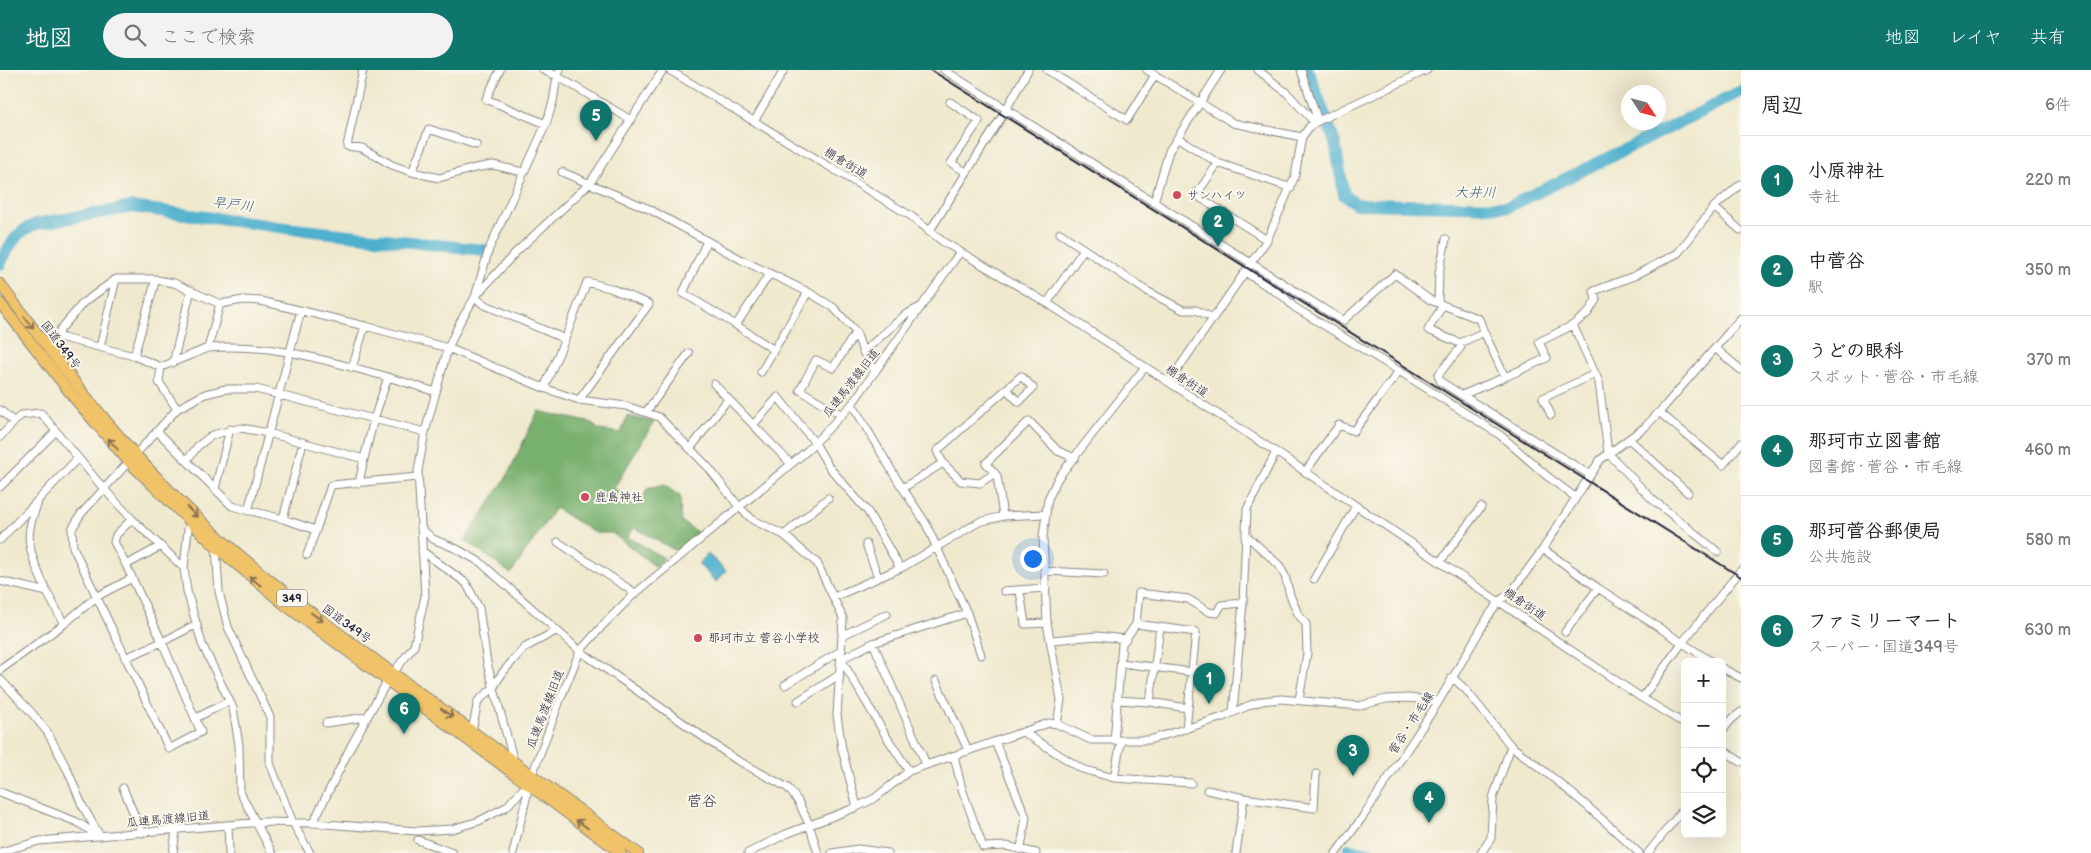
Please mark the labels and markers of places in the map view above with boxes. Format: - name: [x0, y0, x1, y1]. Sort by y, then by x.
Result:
- pin: 5: [580, 100, 612, 141]
- place label: サンハイツ: [1187, 188, 1247, 203]
- marker: サンハイツ: [1171, 189, 1183, 201]
- pin: 2: [1202, 206, 1234, 247]
- place label: 鹿島神社: [595, 490, 643, 505]
- marker: 鹿島神社: [579, 491, 591, 503]
- place label: 那珂市立 菅谷小学校: [708, 631, 819, 646]
- marker: 那珂市立 菅谷小学校: [692, 632, 704, 644]
- pin: 1: [1193, 663, 1225, 704]
- pin: 6: [388, 693, 420, 734]
- pin: 3: [1337, 735, 1369, 776]
- pin: 4: [1413, 782, 1445, 823]

